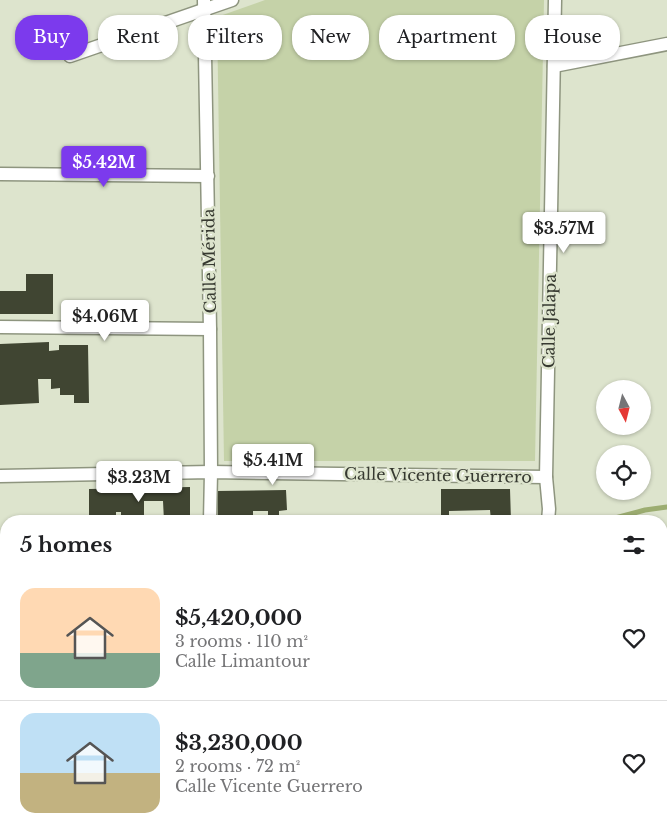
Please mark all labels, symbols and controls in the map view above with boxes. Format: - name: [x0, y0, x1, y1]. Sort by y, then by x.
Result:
- chip: Buy: [15, 15, 88, 60]
- chip: Rent: [98, 15, 178, 60]
- chip: Filters: [188, 15, 282, 60]
- chip: New: [292, 15, 369, 60]
- chip: Apartment: [379, 15, 515, 60]
- chip: House: [525, 15, 620, 60]
- pin: $5.42M: [63, 146, 145, 188]
- text: $5.42M: [72, 152, 136, 172]
- street label: Calle Mérida: [198, 208, 220, 314]
- pin: $3.57M: [523, 212, 605, 254]
- text: $3.57M: [534, 218, 594, 238]
- street label: Calle Jalapa: [538, 274, 560, 368]
- pin: $4.06M: [64, 300, 146, 342]
- text: $4.06M: [72, 306, 138, 326]
- north arrow: [596, 380, 651, 435]
- map controls: [596, 380, 651, 500]
- pin: $5.41M: [232, 444, 314, 486]
- button: locate: [596, 445, 651, 500]
- text: $5.41M: [243, 450, 303, 470]
- pin: $3.23M: [98, 460, 180, 503]
- street label: Calle Vicente Guerrero: [344, 463, 532, 487]
- text: $3.23M: [107, 467, 171, 487]
- icon: filters: [620, 531, 648, 559]
- text: 5 homes: [20, 532, 112, 558]
- text: $5,420,000: [175, 605, 302, 631]
- icon: home: [60, 608, 120, 668]
- icon: heart: [620, 624, 648, 652]
- text: 3 rooms · 110 m²: [175, 631, 308, 651]
- text: Calle Limantour: [175, 651, 310, 671]
- text: $3,230,000: [175, 730, 303, 756]
- icon: home: [60, 733, 120, 793]
- icon: heart: [620, 749, 648, 777]
- text: 2 rooms · 72 m²: [175, 756, 300, 776]
- text: Calle Vicente Guerrero: [175, 776, 363, 796]

